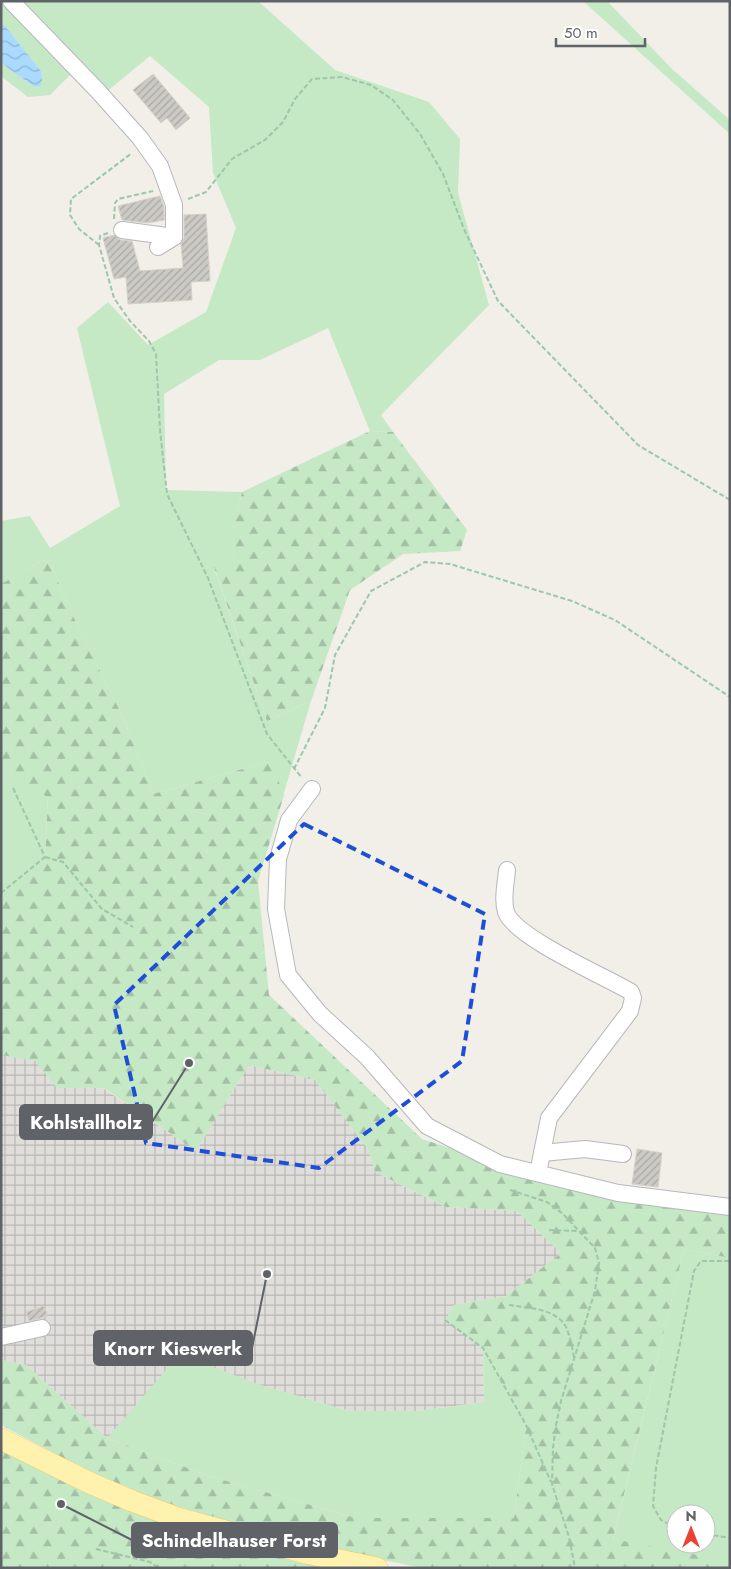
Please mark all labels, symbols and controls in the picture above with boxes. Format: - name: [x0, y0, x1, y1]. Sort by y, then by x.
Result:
- scale bar: [556, 15, 645, 47]
- text: 50 m: [564, 22, 598, 44]
- callout: Kohlstallholz: [20, 1105, 152, 1139]
- text: Kohlstallholz: [30, 1109, 142, 1136]
- callout: Knorr Kieswerk: [94, 1331, 252, 1365]
- text: Knorr Kieswerk: [104, 1335, 242, 1362]
- north arrow: [666, 1504, 716, 1554]
- text: N: [685, 1506, 697, 1526]
- callout: Schindelhauser Forst: [132, 1523, 337, 1557]
- text: Schindelhauser Forst: [142, 1527, 326, 1554]

